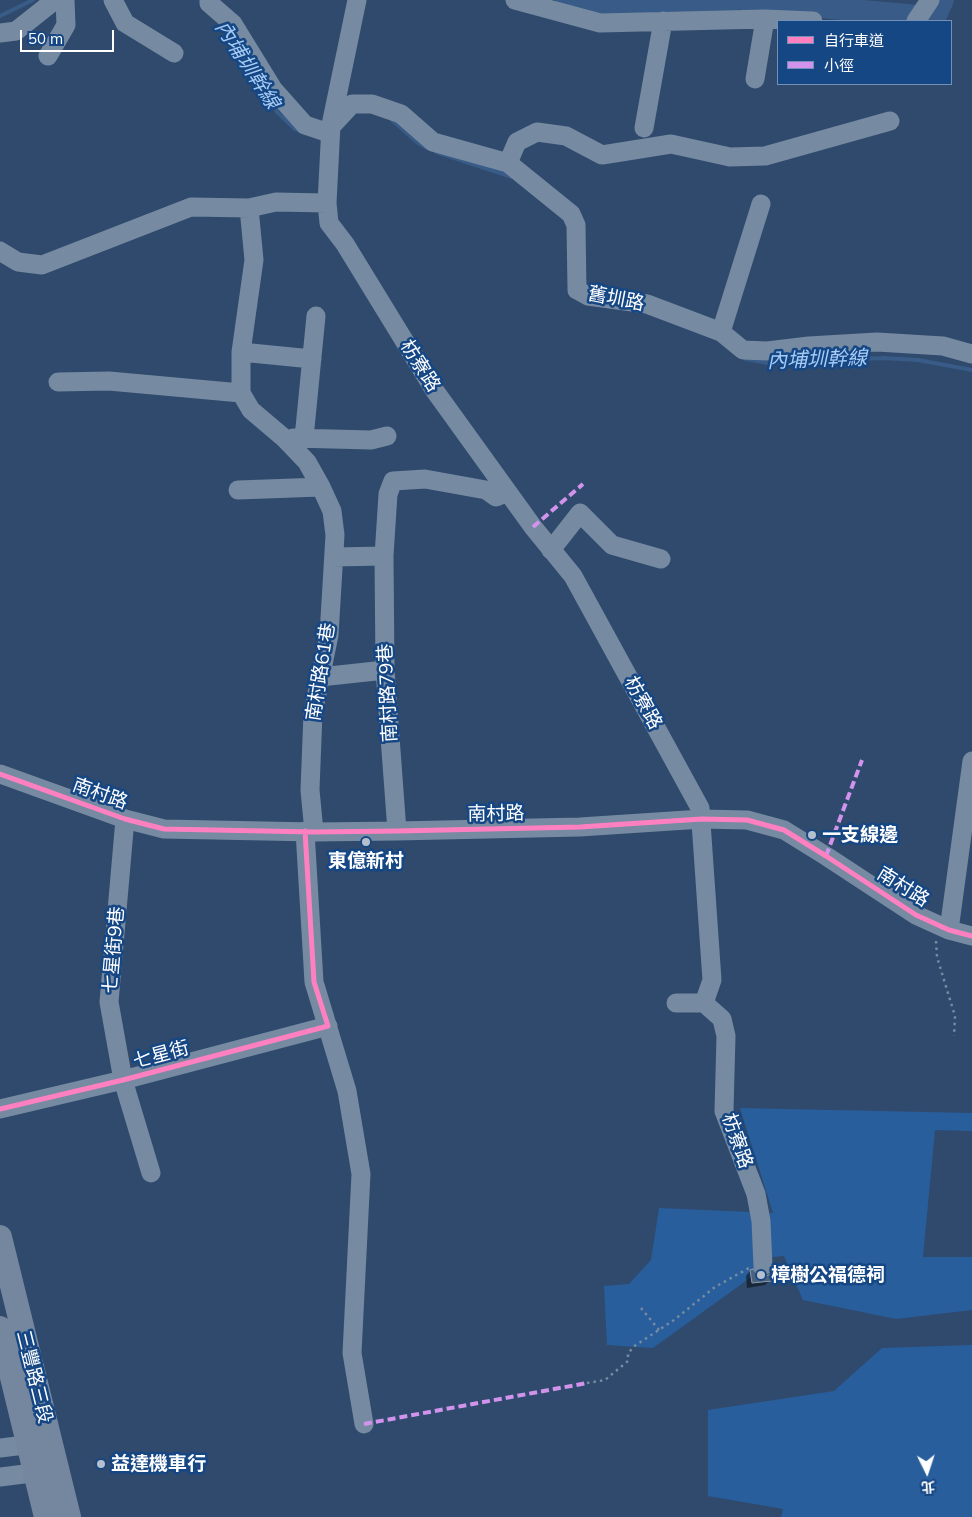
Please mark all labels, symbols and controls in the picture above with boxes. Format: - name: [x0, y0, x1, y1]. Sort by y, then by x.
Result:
- water label: 內埔圳幹線: [210, 17, 284, 113]
- scale bar: [22, 20, 116, 52]
- legend: [777, 20, 952, 85]
- text: 50 m: [28, 29, 63, 48]
- text: 自行車道: [824, 31, 884, 50]
- text: 小徑: [824, 56, 854, 75]
- street label: 舊圳路: [586, 282, 646, 316]
- street label: 枋寮路: [395, 336, 445, 396]
- water label: 內埔圳幹線: [767, 346, 867, 374]
- street label: 南村路61巷: [302, 621, 340, 723]
- street label: 南村路79巷: [374, 643, 402, 743]
- street label: 枋寮路: [619, 673, 667, 733]
- street label: 南村路: [69, 774, 131, 814]
- street label: 南村路: [467, 802, 525, 826]
- place label: 一支線邊: [822, 824, 898, 846]
- marker: 一支線邊: [806, 829, 818, 841]
- marker: 東億新村: [360, 836, 372, 848]
- place label: 東億新村: [328, 850, 404, 872]
- street label: 南村路: [873, 862, 933, 912]
- street label: 七星街9巷: [99, 905, 129, 995]
- street label: 七星街: [131, 1037, 191, 1073]
- street label: 枋寮路: [717, 1110, 757, 1172]
- place label: 樟樹公福德祠: [771, 1264, 885, 1286]
- marker: 樟樹公福德祠: [755, 1269, 767, 1281]
- street label: 三豐路三段: [11, 1328, 57, 1426]
- north arrow: [902, 1447, 952, 1497]
- place label: 益達機車行: [111, 1453, 206, 1475]
- marker: 益達機車行: [95, 1458, 107, 1470]
- text: 北: [920, 1477, 936, 1496]

